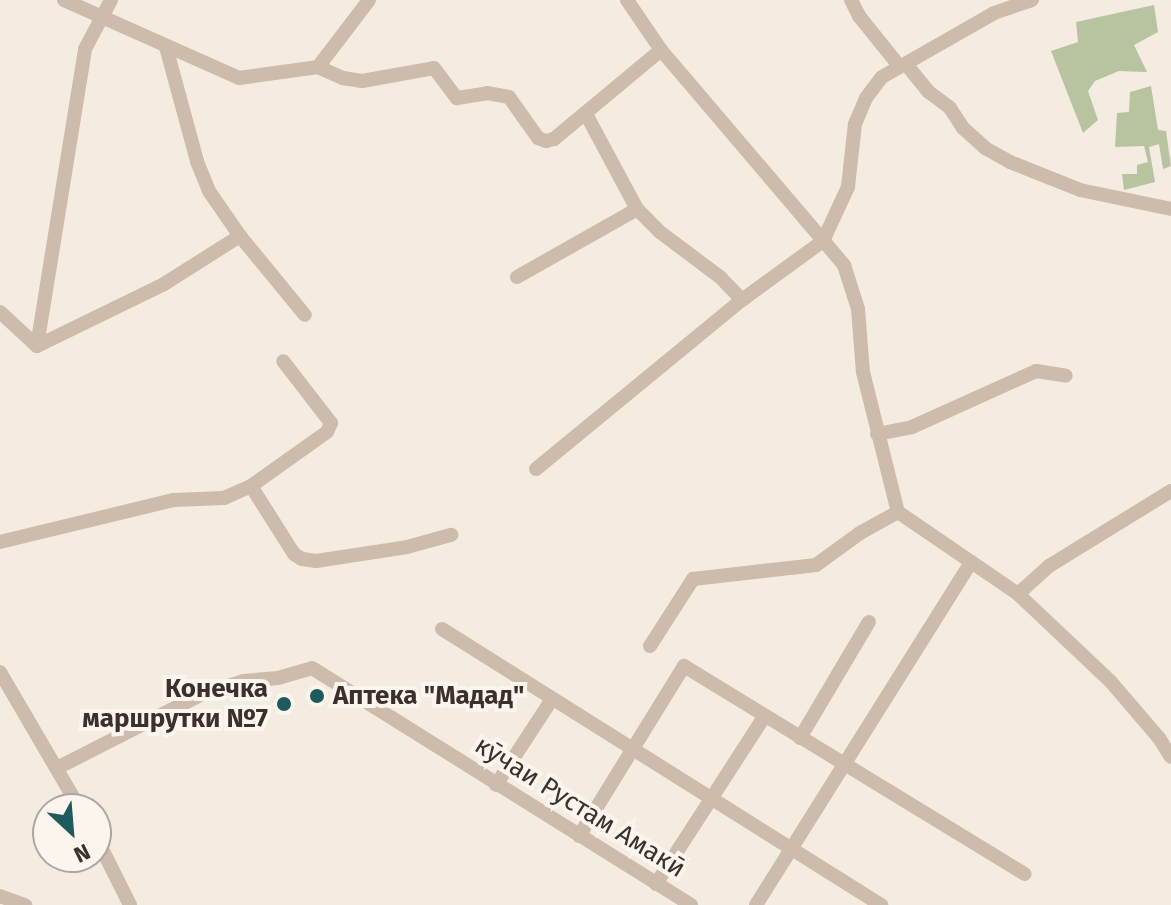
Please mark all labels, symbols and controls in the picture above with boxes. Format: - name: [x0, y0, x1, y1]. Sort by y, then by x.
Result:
- place label: Конечка маршрутки №7: [82, 673, 268, 734]
- place label: Аптека "Мадад": [333, 680, 524, 712]
- marker: Аптека "Мадад": [308, 687, 326, 705]
- marker: Конечка маршрутки №7: [275, 695, 293, 713]
- street label: кӯчаи Рустам Амакӣ: [469, 730, 691, 884]
- north arrow: [32, 793, 112, 873]
- text: N: [69, 838, 94, 869]

